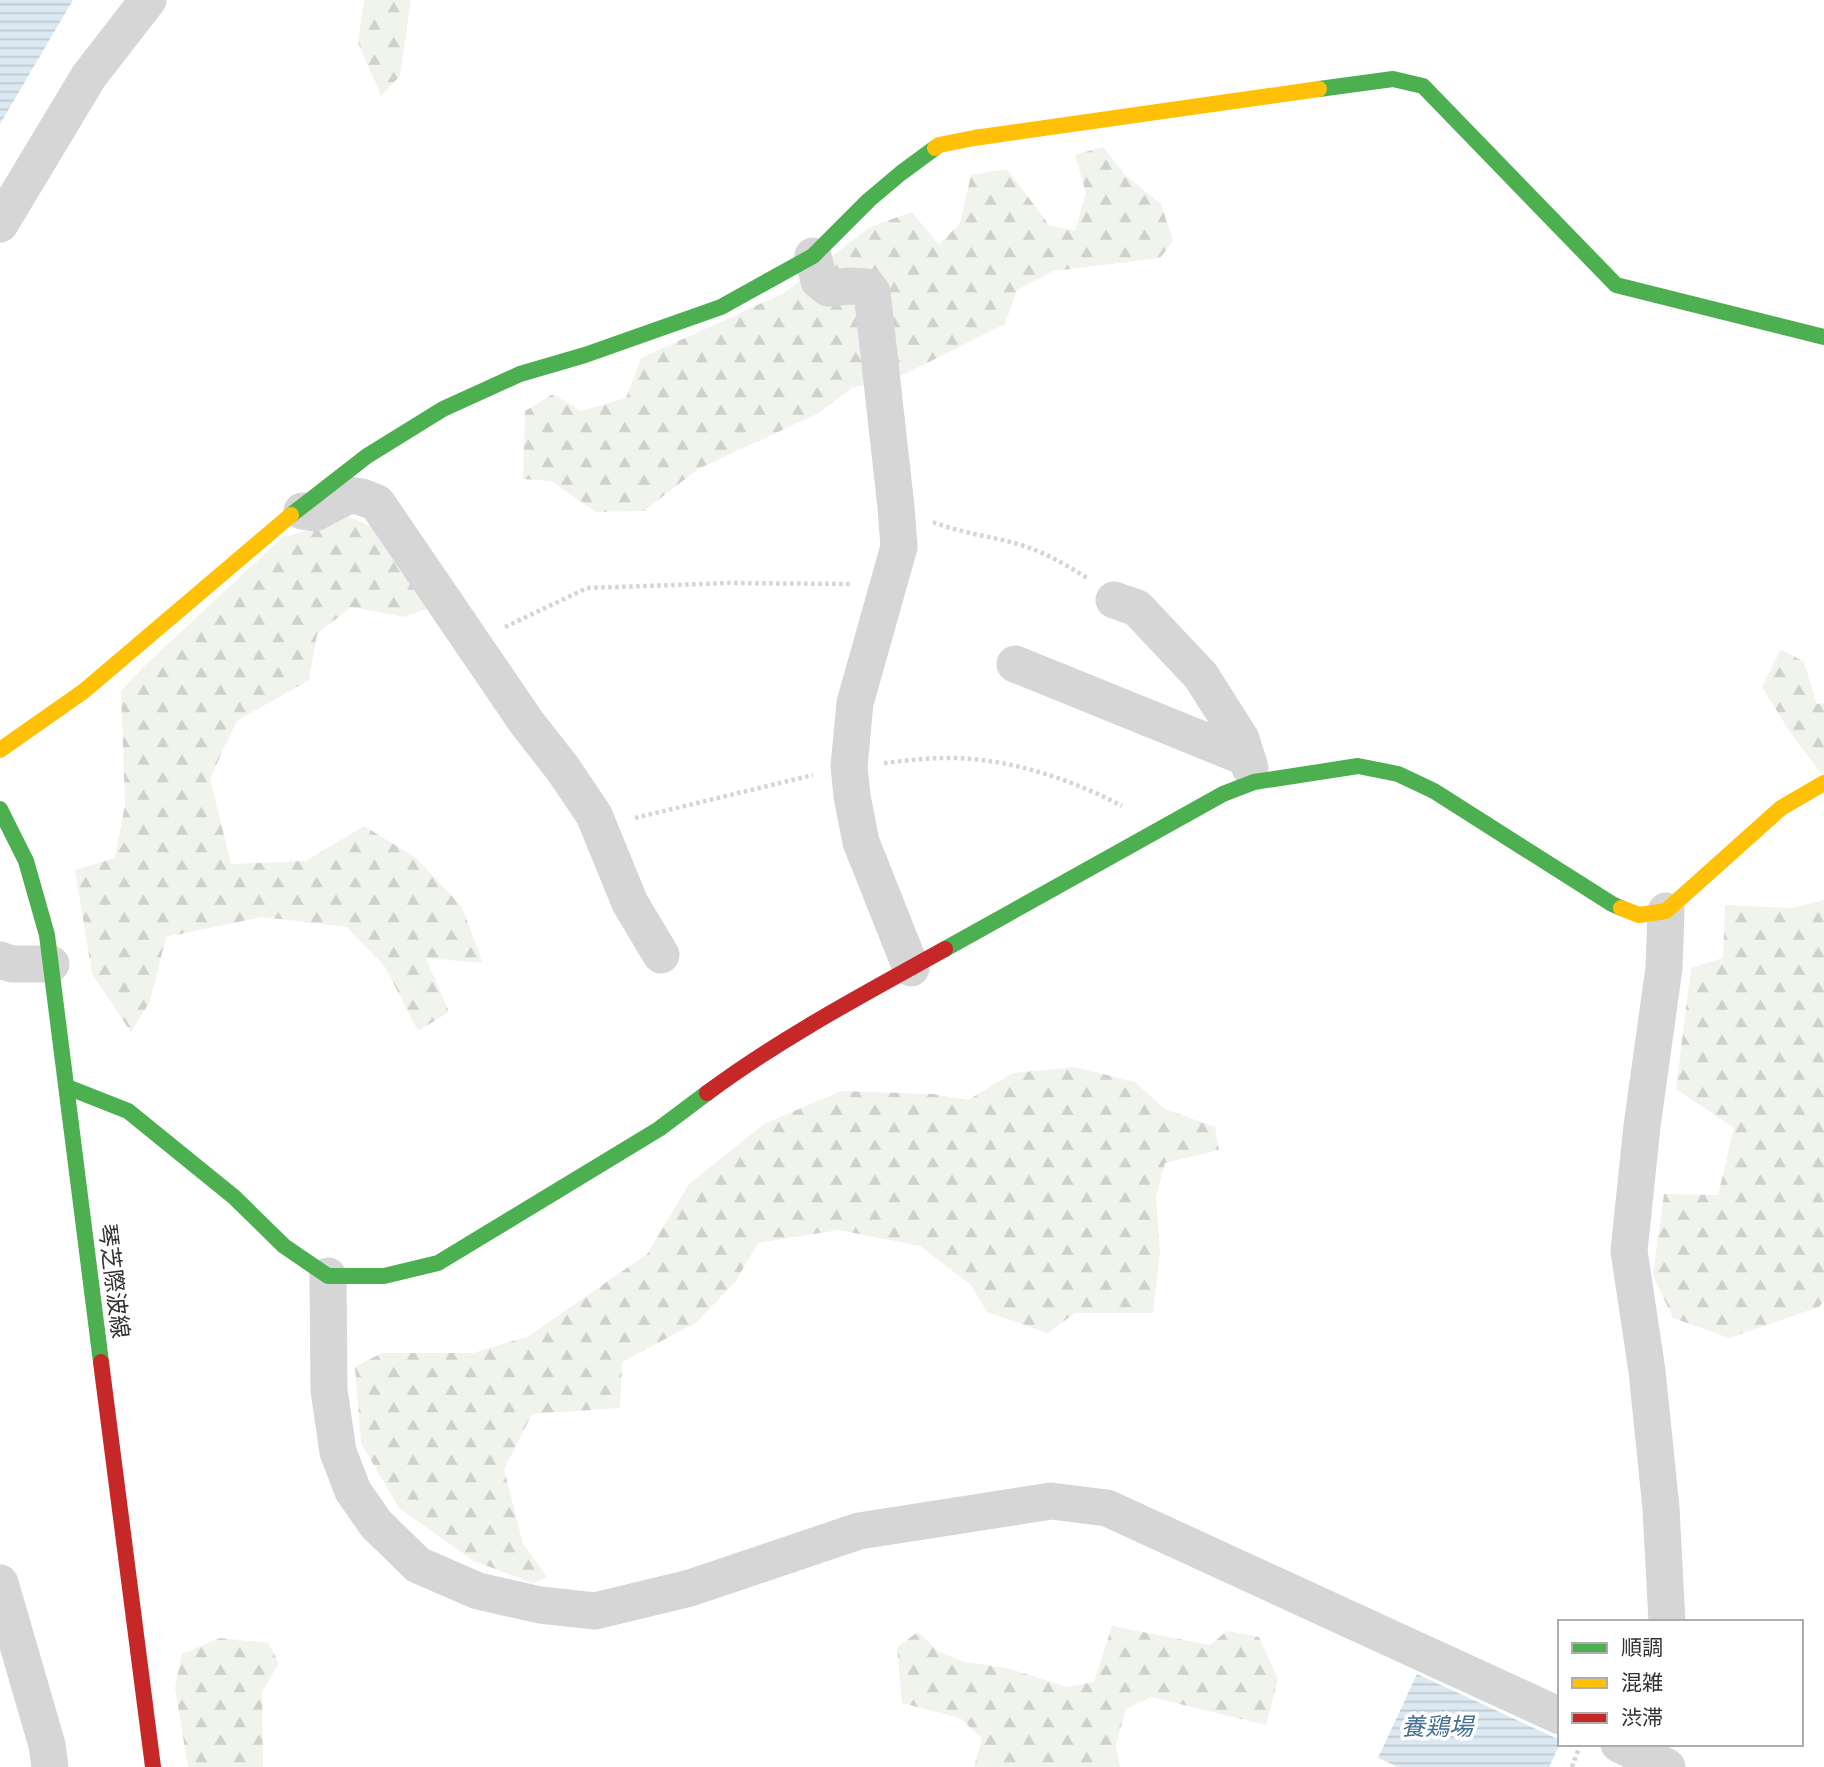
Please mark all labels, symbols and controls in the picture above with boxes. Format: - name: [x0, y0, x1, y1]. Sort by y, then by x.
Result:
- street label: 琴芝際波線: [92, 1222, 134, 1340]
- legend: [1558, 1620, 1803, 1746]
- text: 順調: [1621, 1636, 1663, 1661]
- text: 混雑: [1621, 1671, 1663, 1696]
- text: 渋滞: [1621, 1706, 1663, 1731]
- water label: 養鶏場: [1401, 1713, 1476, 1742]

